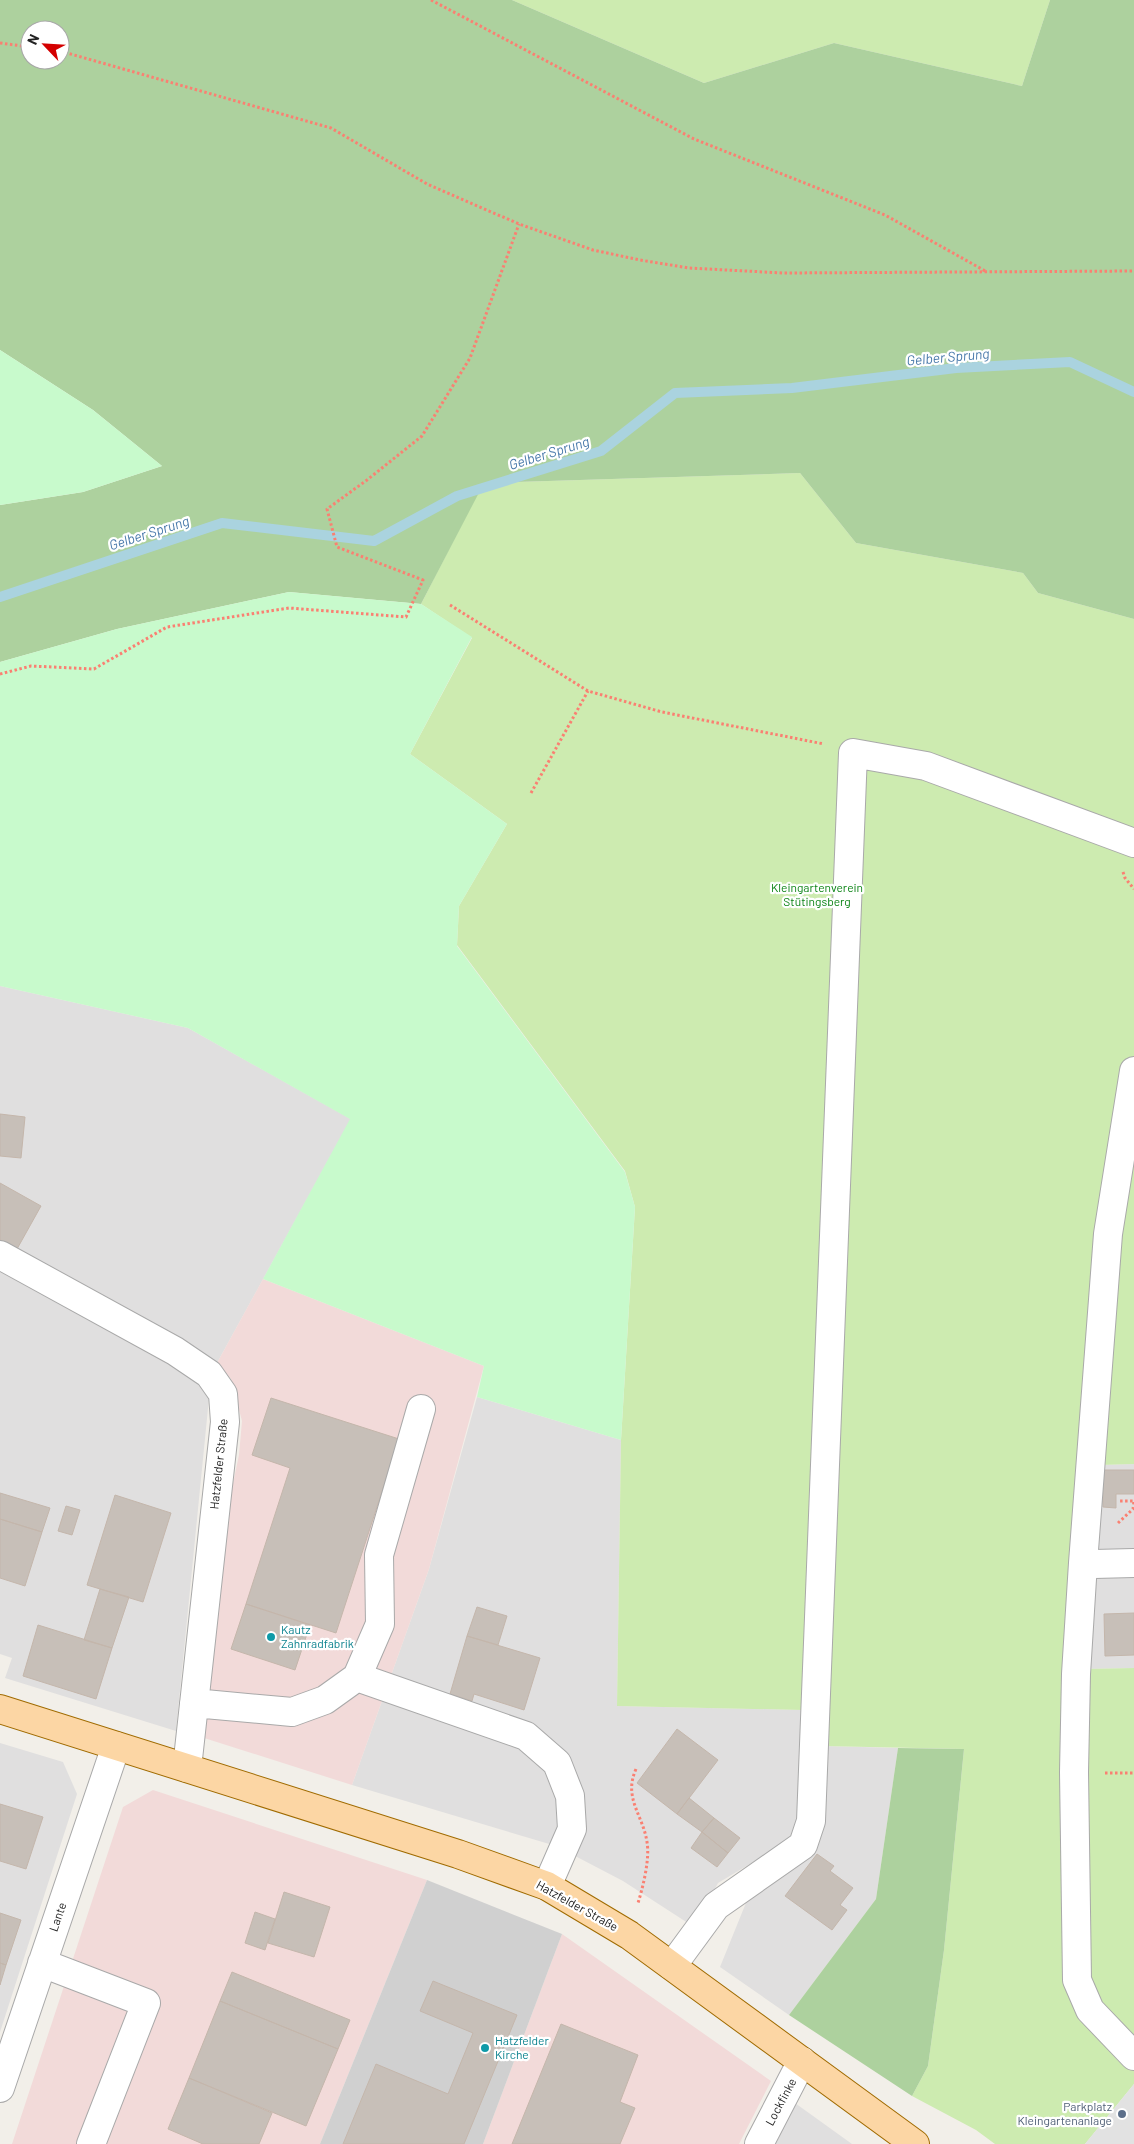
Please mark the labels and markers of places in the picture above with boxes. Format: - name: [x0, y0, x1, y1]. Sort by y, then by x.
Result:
- place label: Kautz Zahnradfabrik: [281, 1622, 354, 1650]
- marker: Kautz Zahnradfabrik: [265, 1631, 277, 1643]
- place label: Hatzfelder Kirche: [495, 2033, 549, 2061]
- marker: Hatzfelder Kirche: [479, 2042, 491, 2054]
- place label: Parkplatz Kleingartenanlage: [1018, 2099, 1112, 2127]
- marker: Parkplatz Kleingartenanlage: [1116, 2108, 1128, 2120]

